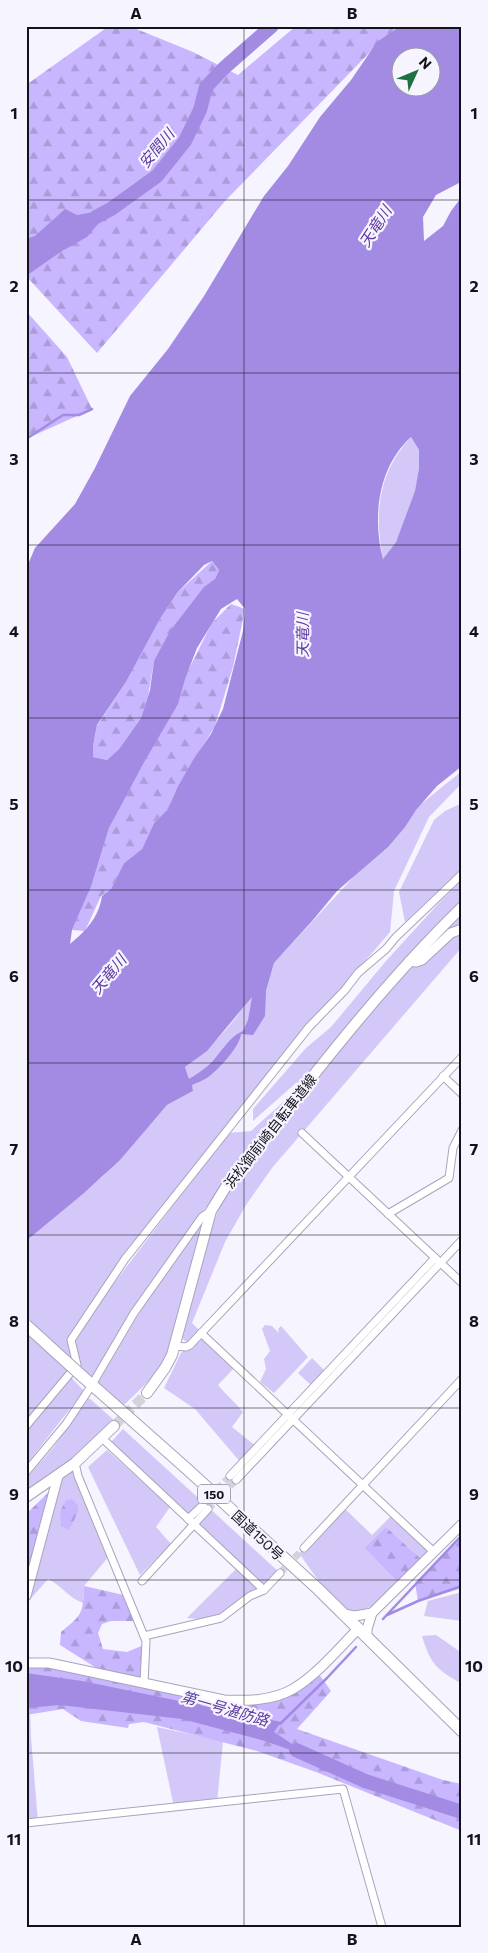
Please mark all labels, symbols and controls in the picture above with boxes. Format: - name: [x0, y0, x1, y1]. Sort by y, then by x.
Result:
- text: A: [130, 3, 142, 22]
- text: B: [347, 3, 358, 22]
- north arrow: [390, 48, 440, 98]
- text: N: [416, 53, 435, 72]
- text: 1: [10, 103, 18, 122]
- text: 1: [470, 103, 478, 122]
- water label: 安間川: [135, 123, 179, 171]
- water label: 天竜川: [355, 201, 396, 250]
- text: 2: [9, 276, 19, 295]
- text: 2: [469, 276, 479, 295]
- text: 3: [9, 449, 19, 468]
- text: 3: [469, 449, 479, 468]
- water label: 天竜川: [293, 611, 311, 658]
- text: 4: [9, 621, 19, 640]
- text: 4: [469, 621, 479, 640]
- text: 5: [9, 794, 19, 813]
- text: 5: [469, 794, 479, 813]
- water label: 天竜川: [87, 949, 131, 997]
- text: 6: [9, 966, 19, 985]
- text: 6: [469, 966, 479, 985]
- street label: 浜松御前崎自転車道線: [220, 1071, 320, 1191]
- text: 7: [10, 1139, 19, 1158]
- text: 7: [470, 1139, 479, 1158]
- text: 8: [9, 1311, 19, 1330]
- text: 8: [469, 1311, 479, 1330]
- text: 9: [9, 1484, 19, 1503]
- text: 9: [469, 1484, 479, 1503]
- road number: 150: [198, 1485, 230, 1504]
- street label: 国道150号: [228, 1507, 288, 1563]
- text: 10: [5, 1656, 23, 1675]
- text: 10: [465, 1656, 483, 1675]
- water label: 第一号湛防路: [179, 1687, 273, 1730]
- text: 11: [7, 1829, 21, 1848]
- text: 11: [467, 1829, 481, 1848]
- text: A: [130, 1929, 142, 1948]
- text: B: [347, 1929, 358, 1948]

